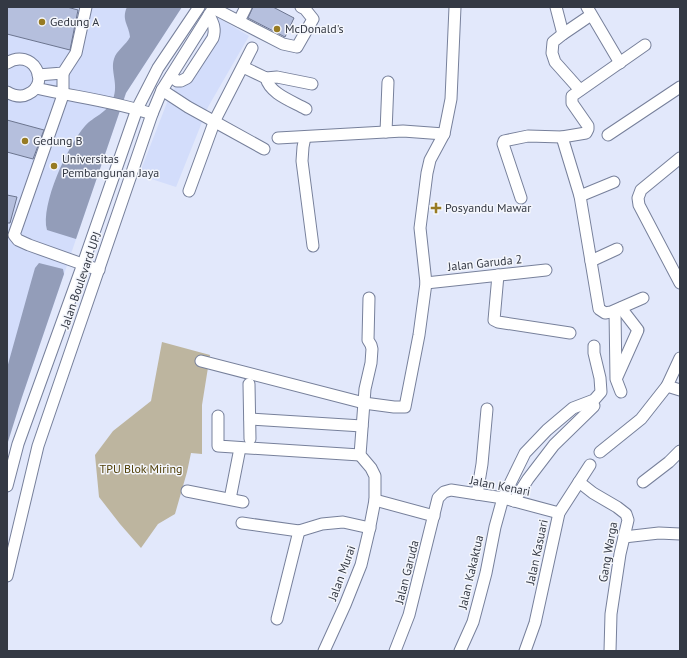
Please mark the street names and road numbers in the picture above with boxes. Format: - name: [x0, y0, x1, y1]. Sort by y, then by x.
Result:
- street label: Jalan Boulevard UPJ: [57, 229, 104, 331]
- street label: Jalan Garuda 2: [446, 251, 523, 274]
- street label: Jalan Kenari: [468, 472, 532, 499]
- street label: Jalan Kasuari: [522, 518, 551, 587]
- street label: Gang Warga: [595, 520, 620, 583]
- street label: Jalan Kakaktua: [454, 533, 486, 611]
- street label: Jalan Garuda: [391, 539, 422, 606]
- street label: Jalan Murai: [324, 543, 358, 604]

